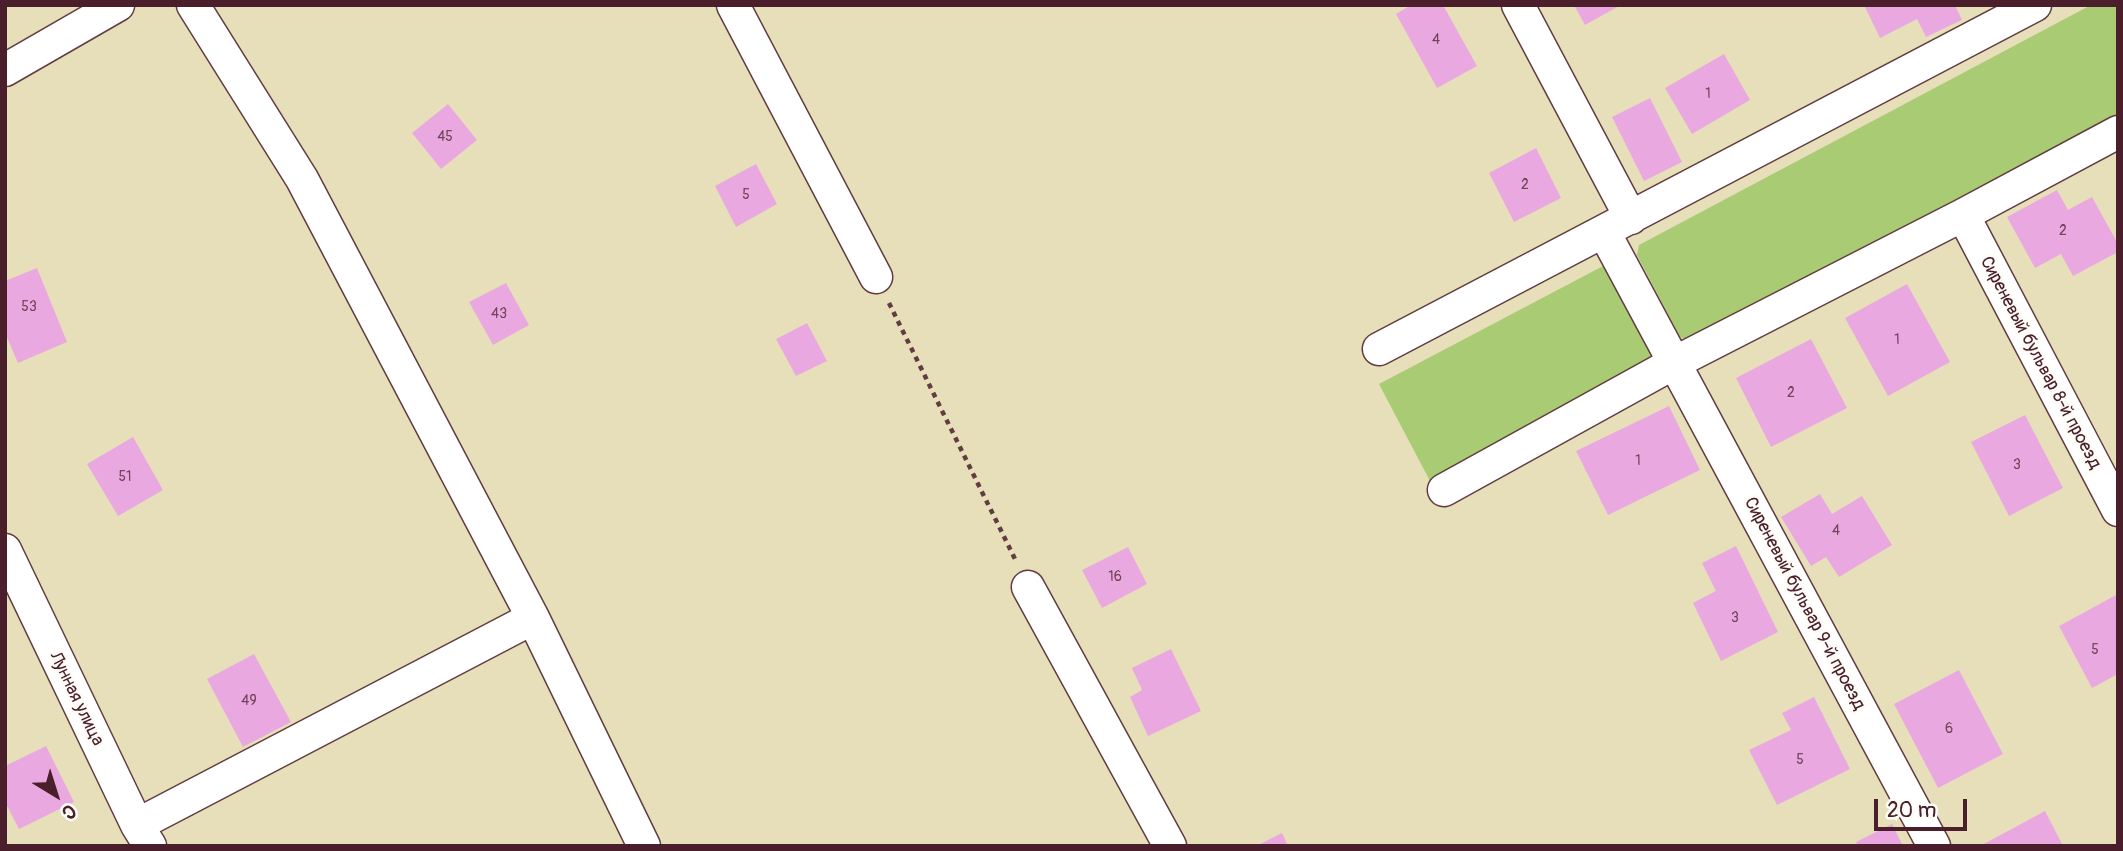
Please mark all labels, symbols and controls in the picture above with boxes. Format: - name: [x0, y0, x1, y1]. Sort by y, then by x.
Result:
- house number: 4: [1432, 32, 1440, 48]
- house number: 1: [1705, 86, 1711, 102]
- house number: 45: [437, 129, 453, 145]
- house number: 2: [1521, 177, 1529, 193]
- house number: 5: [742, 187, 750, 203]
- house number: 2: [2059, 223, 2067, 239]
- street label: Сиреневый бульвар 8-й проезд: [1975, 253, 2105, 473]
- house number: 53: [21, 299, 37, 315]
- house number: 43: [491, 306, 507, 322]
- house number: 1: [1894, 332, 1900, 348]
- house number: 2: [1787, 385, 1795, 401]
- house number: 1: [1635, 453, 1641, 469]
- house number: 3: [2013, 457, 2021, 473]
- house number: 51: [118, 469, 132, 485]
- street label: Сиреневый бульвар 9-й проезд: [1739, 494, 1869, 714]
- house number: 4: [1832, 523, 1840, 539]
- house number: 16: [1108, 569, 1122, 585]
- house number: 3: [1731, 610, 1739, 626]
- house number: 5: [2091, 642, 2099, 658]
- street label: Лунная улица: [44, 648, 108, 750]
- house number: 49: [241, 693, 257, 709]
- house number: 6: [1945, 721, 1953, 737]
- house number: 5: [1796, 752, 1804, 768]
- north arrow: [21, 760, 91, 830]
- scale bar: [1878, 784, 1971, 828]
- text: 20 m: [1887, 797, 1936, 824]
- text: С: [57, 798, 81, 825]

